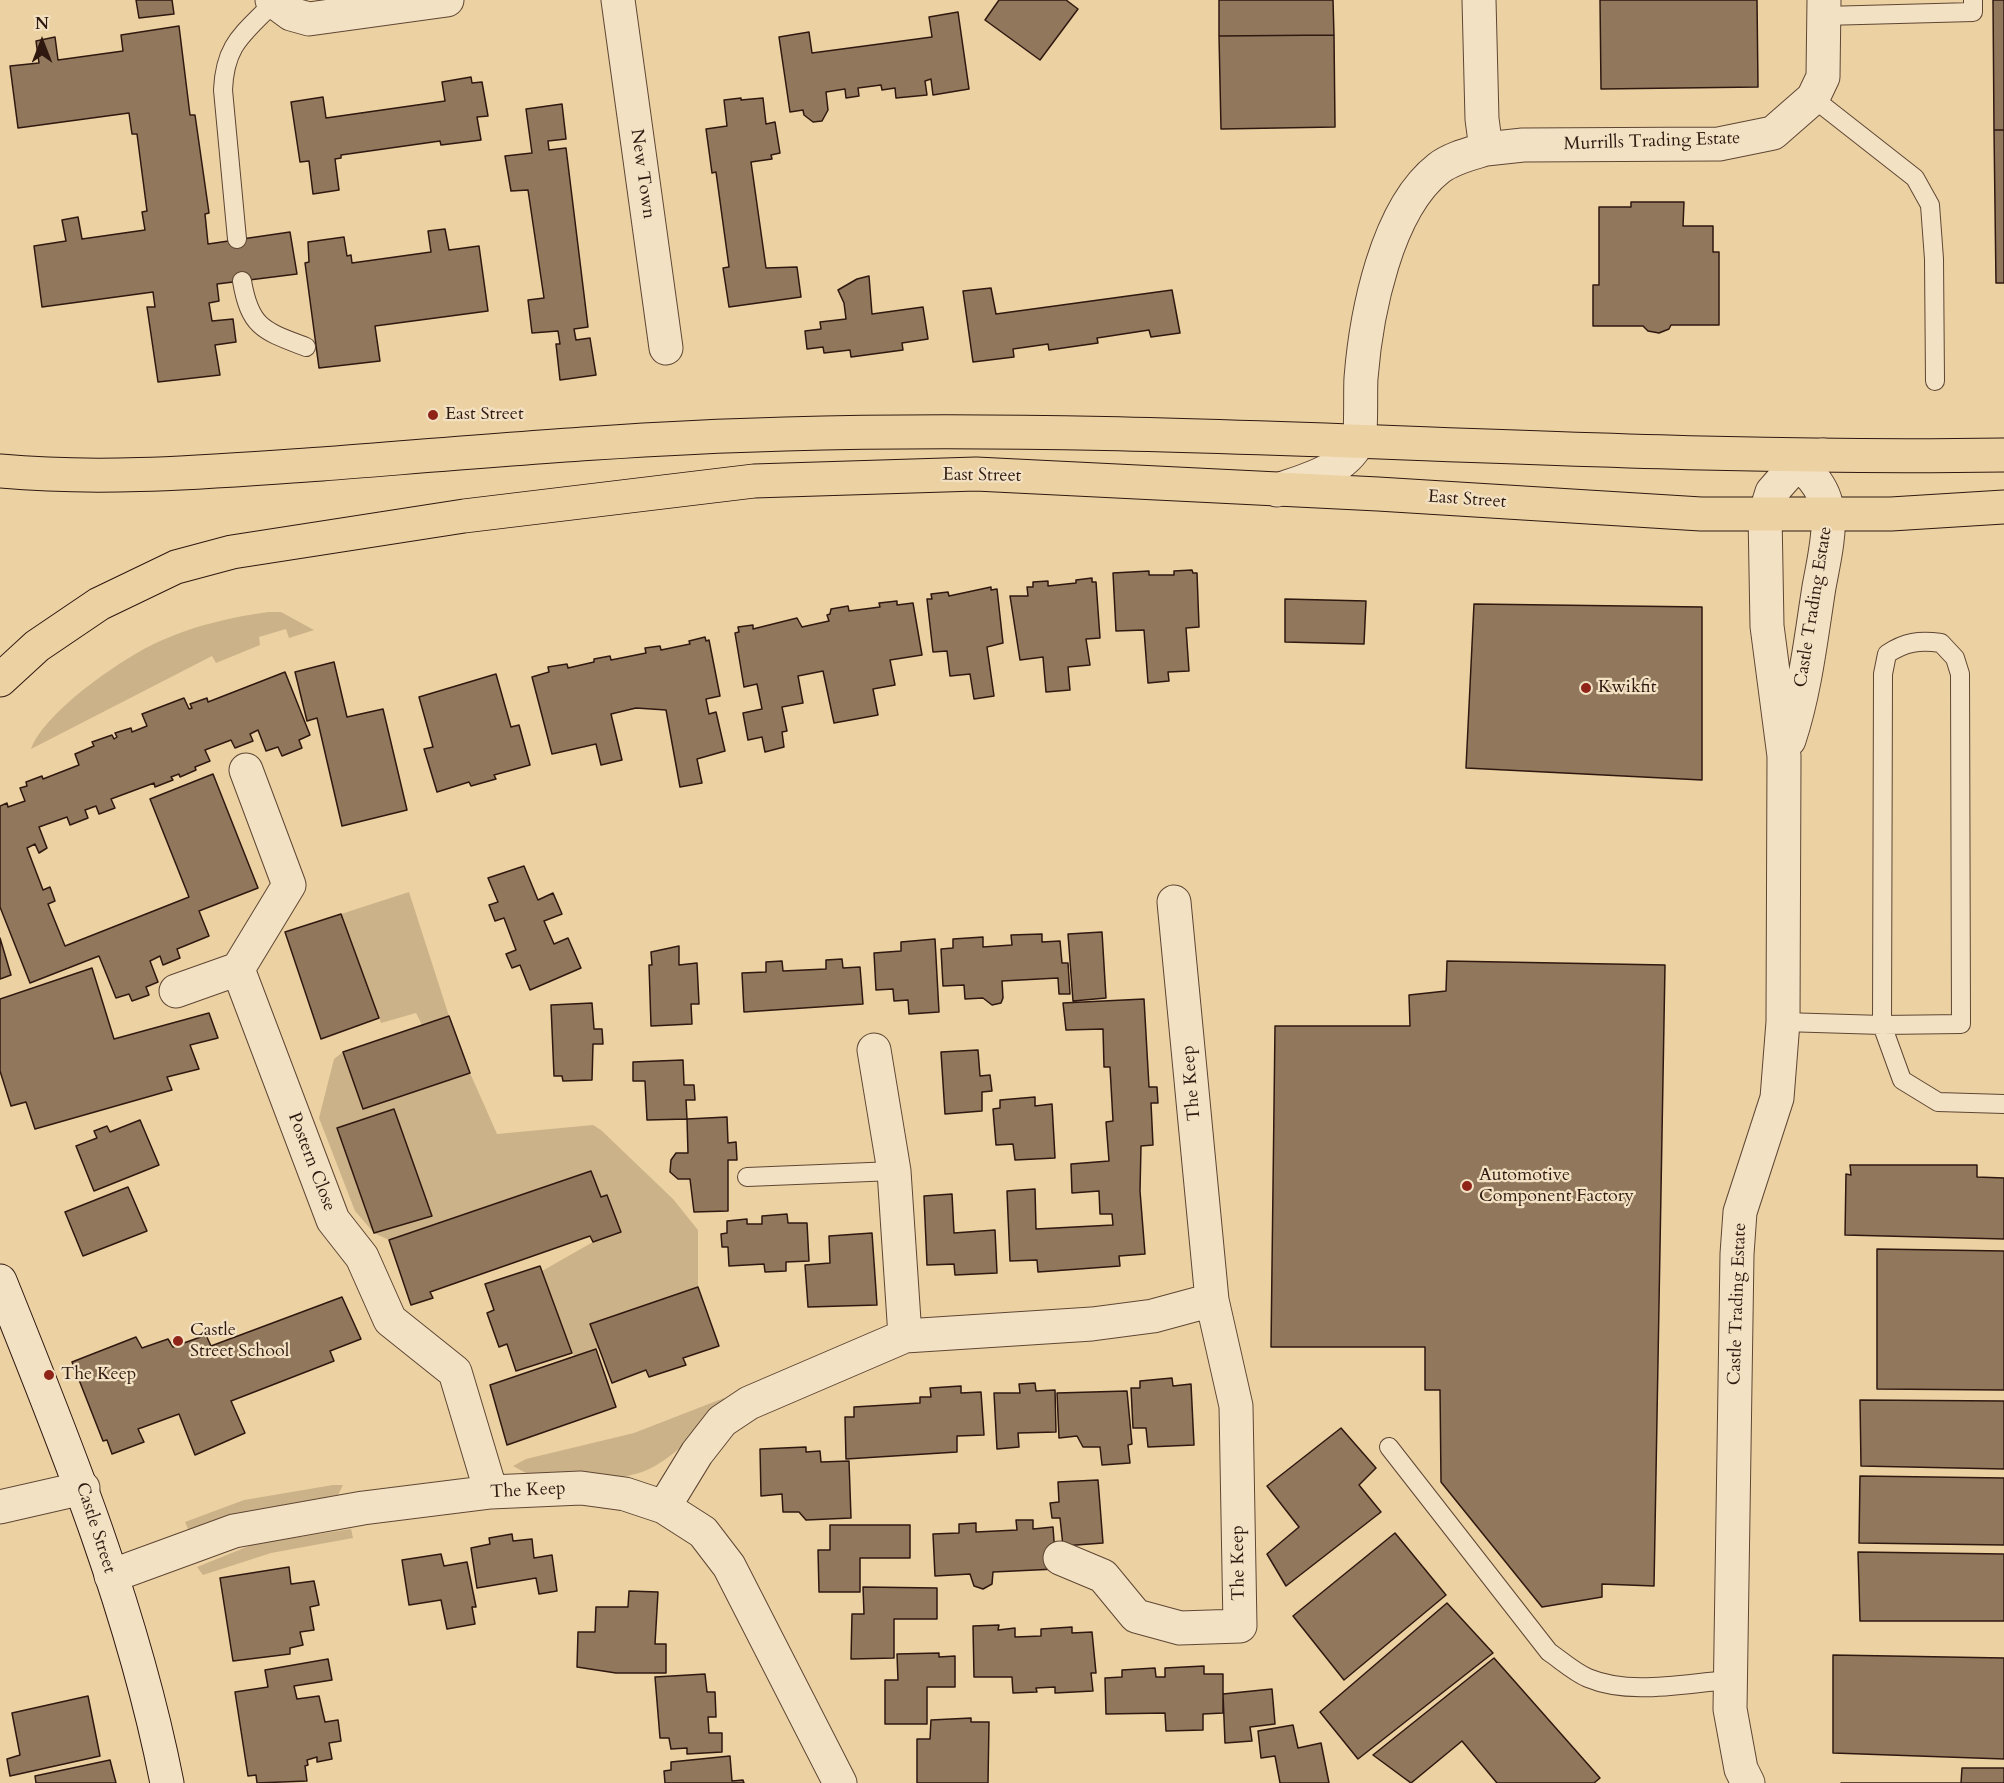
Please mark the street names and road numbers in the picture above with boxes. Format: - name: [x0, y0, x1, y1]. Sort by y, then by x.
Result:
- street label: New Town: [625, 128, 659, 220]
- street label: Murrills Trading Estate: [1563, 128, 1741, 156]
- street label: East Street: [942, 465, 1022, 487]
- street label: East Street: [1427, 486, 1507, 514]
- street label: Castle Trading Estate: [1791, 525, 1837, 689]
- street label: The Keep: [1178, 1044, 1206, 1122]
- street label: Postern Close: [282, 1110, 340, 1214]
- street label: Castle Trading Estate: [1724, 1222, 1752, 1386]
- street label: The Keep: [490, 1478, 566, 1504]
- street label: Castle Street: [70, 1480, 120, 1576]
- street label: The Keep: [1228, 1525, 1250, 1601]

